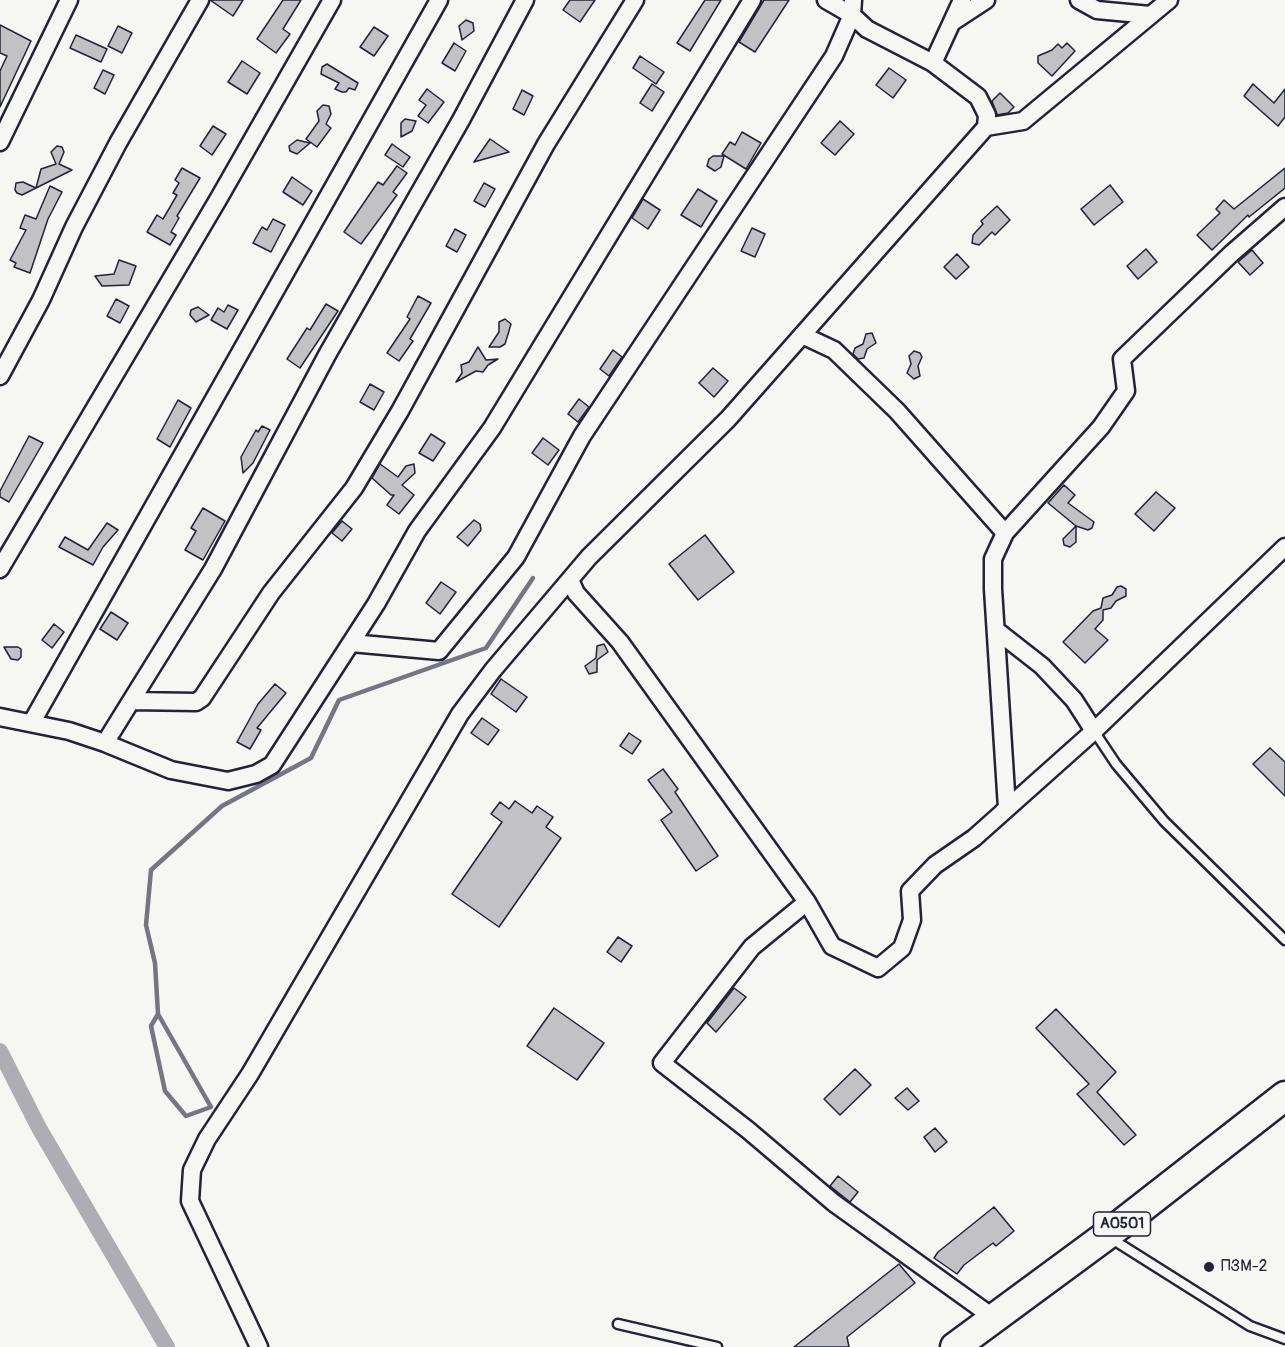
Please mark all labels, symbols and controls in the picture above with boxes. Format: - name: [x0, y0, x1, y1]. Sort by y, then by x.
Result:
- road number: A0501: [1094, 1212, 1150, 1236]
- place label: ПЗМ-2: [1221, 1257, 1267, 1277]
- marker: ПЗМ-2: [1202, 1260, 1216, 1274]

